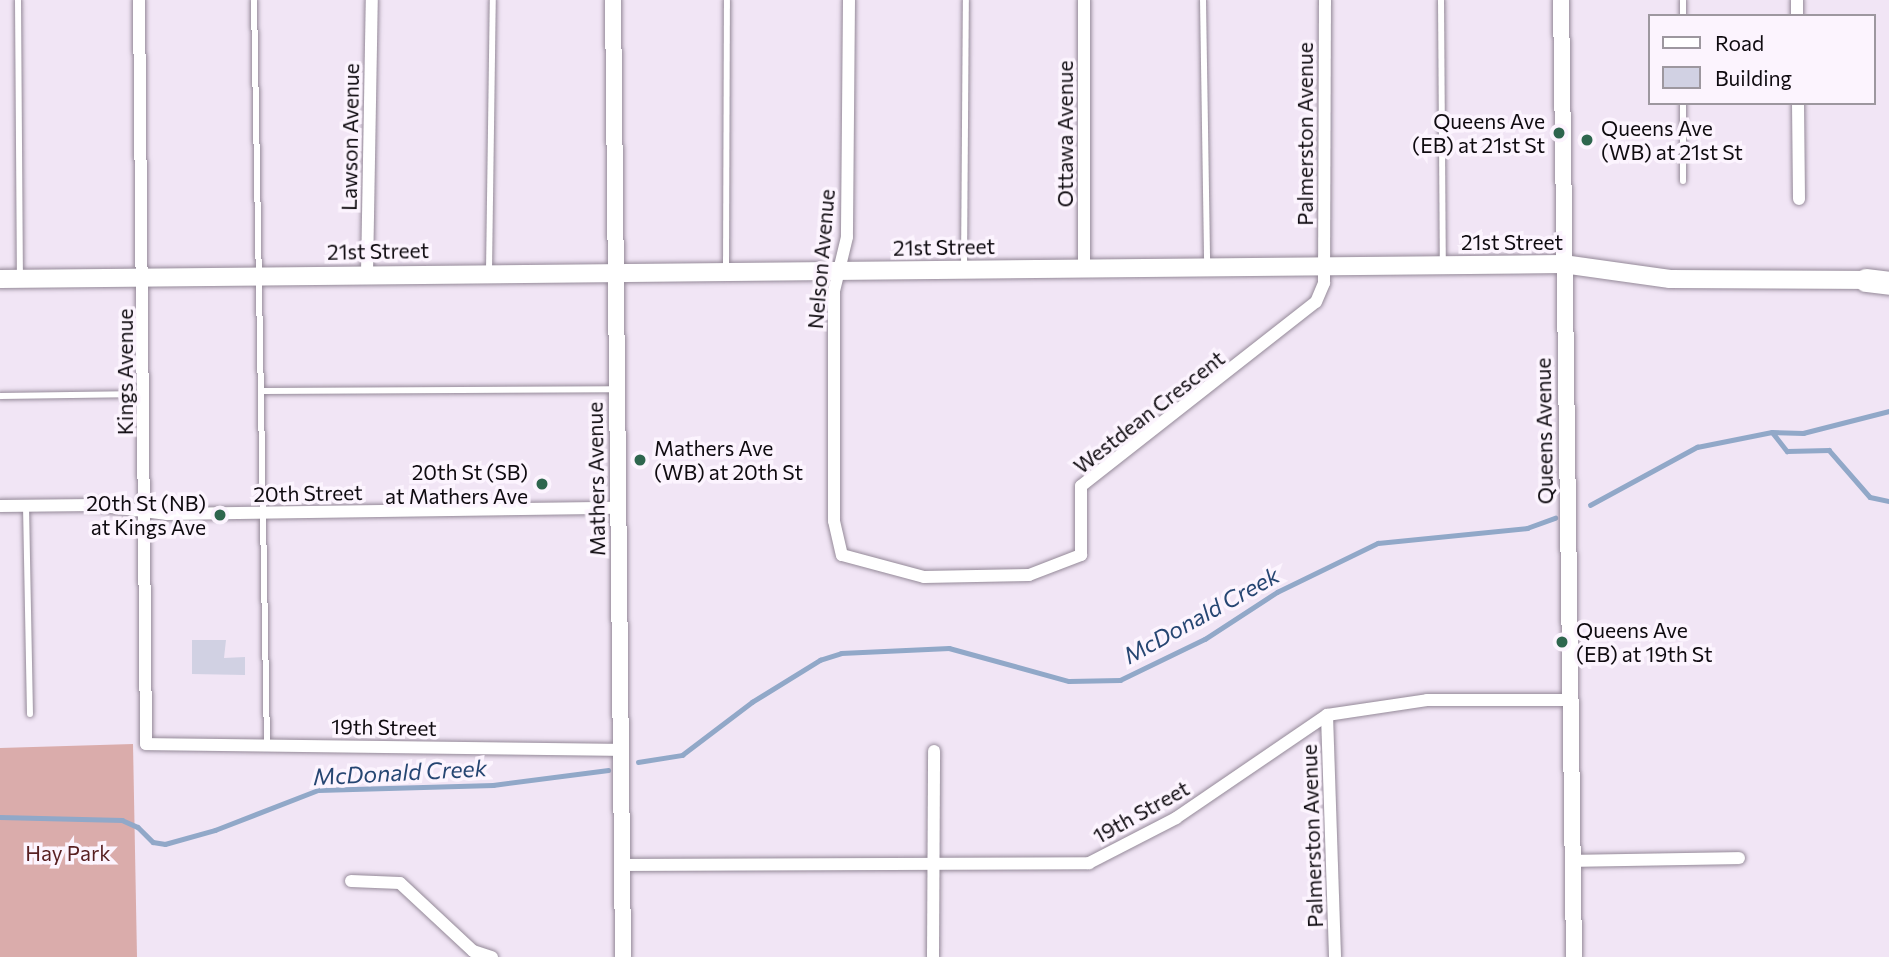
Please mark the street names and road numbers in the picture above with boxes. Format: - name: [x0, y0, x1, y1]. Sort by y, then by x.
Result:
- street label: Palmerston Avenue: [1292, 42, 1318, 226]
- street label: Ottawa Avenue: [1052, 61, 1078, 207]
- street label: Lawson Avenue: [336, 63, 364, 211]
- street label: Nelson Avenue: [802, 188, 840, 330]
- street label: 21st Street: [1461, 229, 1563, 255]
- street label: 21st Street: [893, 234, 995, 260]
- street label: 21st Street: [327, 238, 429, 264]
- street label: Kings Avenue: [112, 309, 138, 435]
- street label: Westdean Crescent: [1069, 345, 1229, 479]
- street label: Queens Avenue: [1530, 357, 1558, 505]
- street label: Mathers Avenue: [582, 402, 610, 556]
- street label: 20th Street: [253, 479, 363, 507]
- street label: 19th Street: [331, 713, 437, 741]
- street label: Palmerston Avenue: [1296, 744, 1328, 928]
- street label: 19th Street: [1089, 775, 1193, 849]

